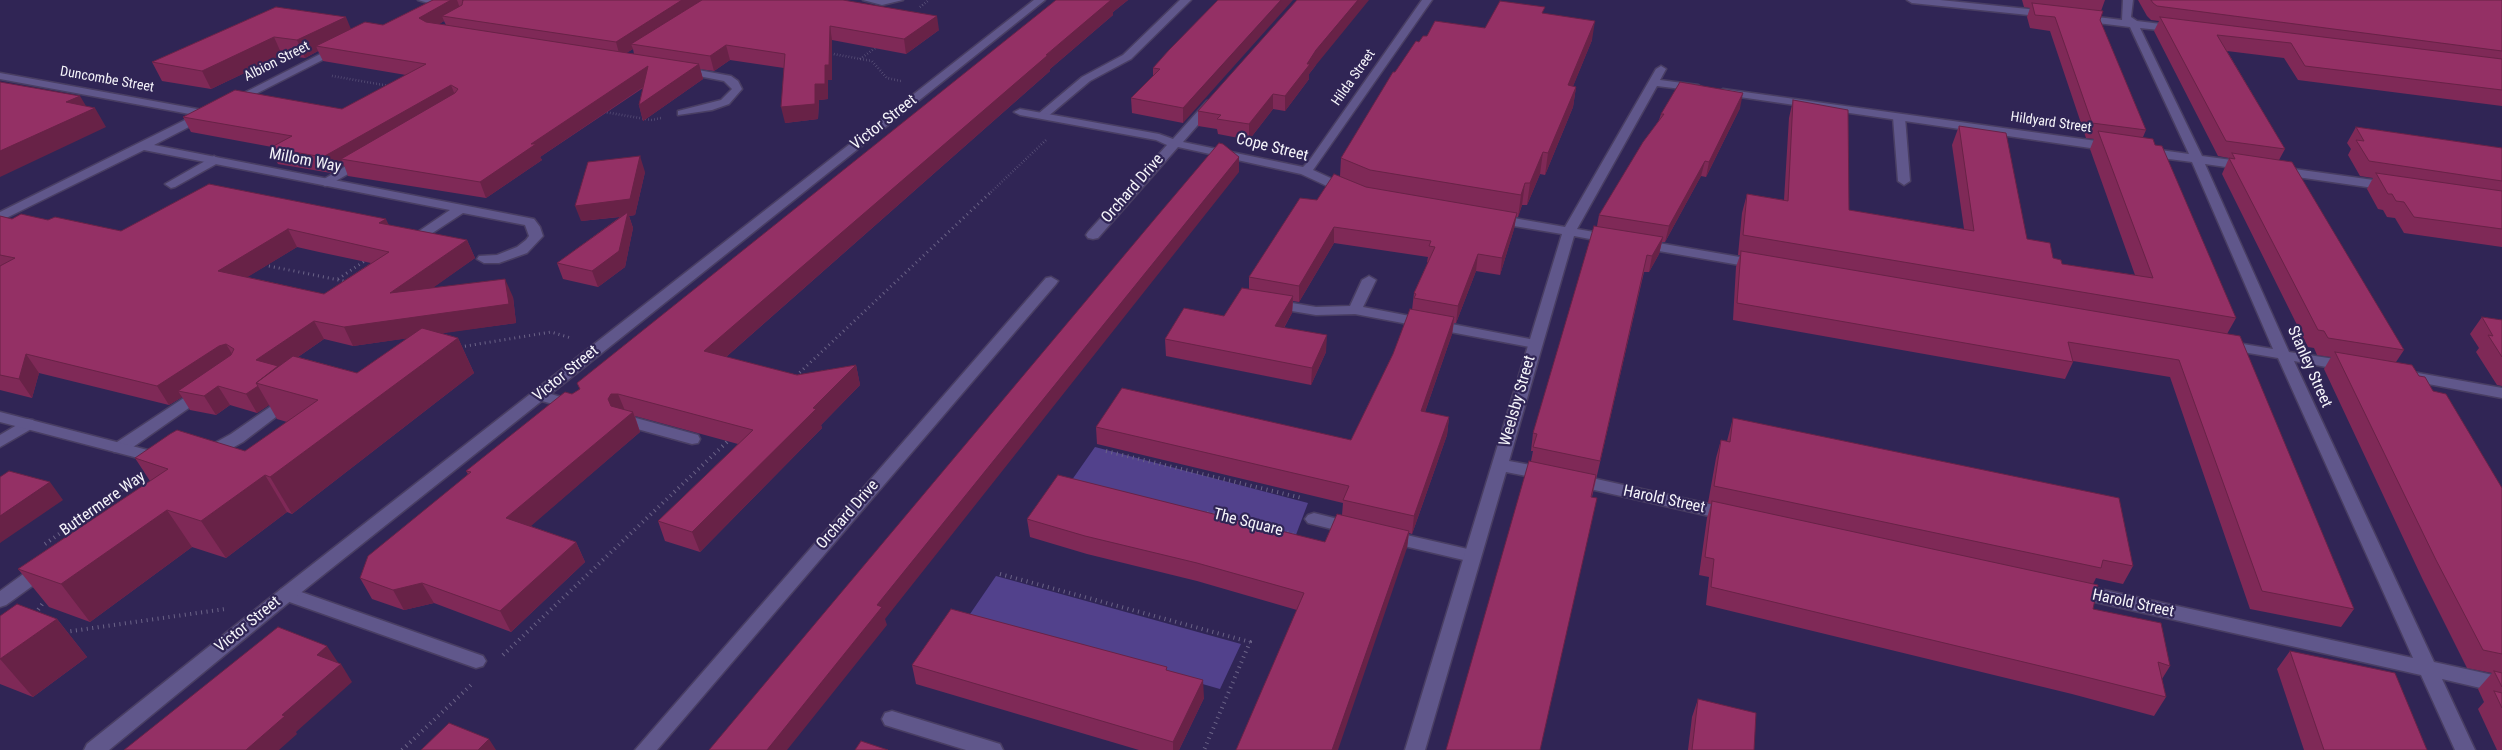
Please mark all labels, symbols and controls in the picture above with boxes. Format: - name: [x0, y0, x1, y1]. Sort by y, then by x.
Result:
- street label: Albion Street: [241, 38, 313, 86]
- street label: Hilda Street: [1329, 47, 1379, 109]
- street label: Duncombe Street: [59, 63, 155, 97]
- street label: Victor Street: [847, 91, 921, 155]
- street label: Hildyard Street: [2009, 109, 2093, 137]
- street label: Cope Street: [1234, 130, 1310, 166]
- street label: Millom Way: [267, 145, 343, 177]
- street label: Orchard Drive: [1098, 150, 1168, 228]
- street label: Stanley Street: [2282, 323, 2336, 411]
- street label: Victor Street: [529, 342, 603, 406]
- street label: Weelsby Street: [1496, 353, 1540, 449]
- street label: Buttermere Way: [57, 467, 149, 541]
- street label: Orchard Drive: [813, 476, 883, 554]
- street label: Harold Street: [1621, 482, 1707, 518]
- street label: The Square: [1211, 505, 1285, 541]
- street label: Harold Street: [2090, 586, 2176, 622]
- street label: Victor Street: [211, 593, 285, 657]

